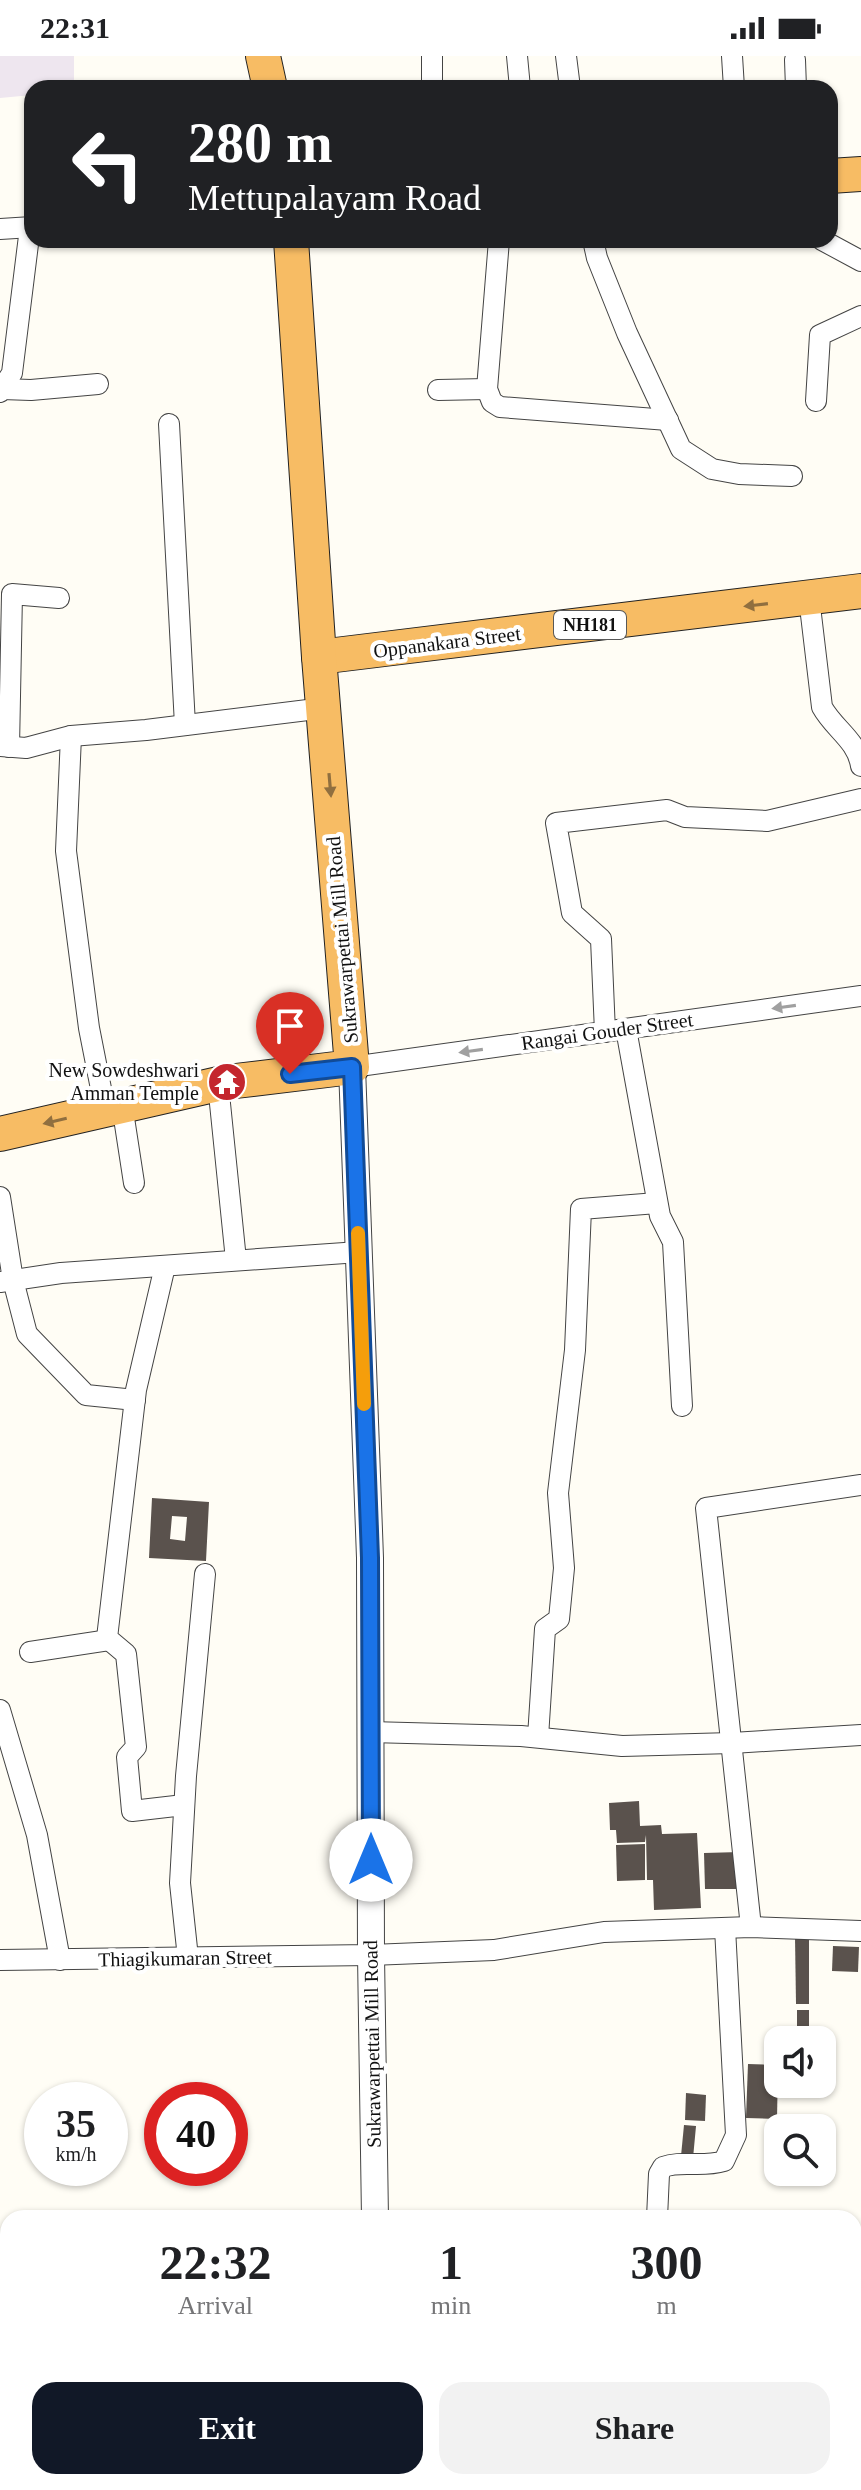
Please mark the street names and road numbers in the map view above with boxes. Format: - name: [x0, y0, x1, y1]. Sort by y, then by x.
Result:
- road number: NH181: [554, 611, 626, 639]
- street label: Oppanakara Street: [372, 622, 522, 663]
- street label: Sukrawarpettai Mill Road: [322, 835, 363, 1044]
- street label: Rangai Gouder Street: [520, 1008, 695, 1055]
- street label: Sukrawarpettai Mill Road: [359, 1940, 386, 2148]
- street label: Thiagikumaran Street: [98, 1945, 273, 1972]

